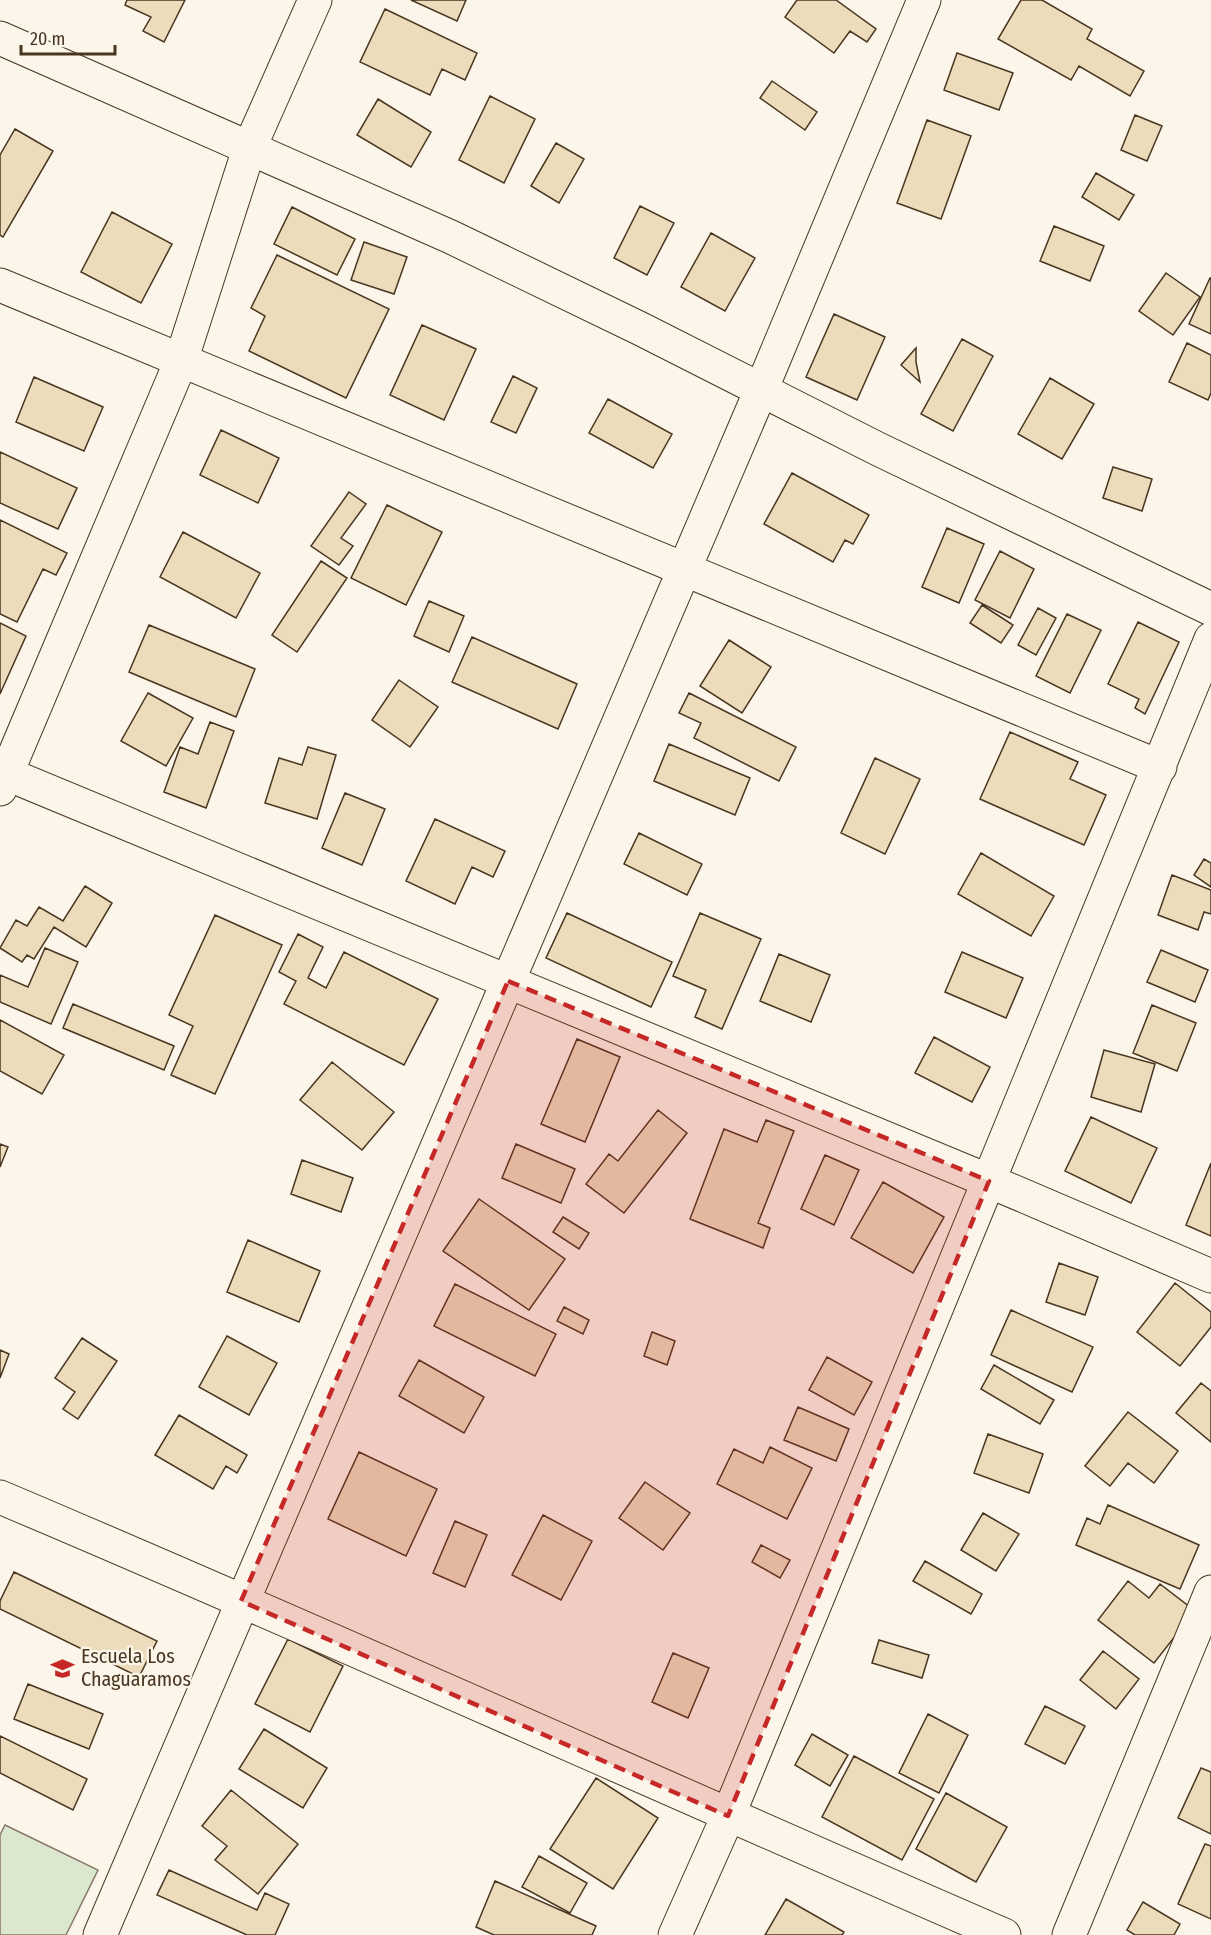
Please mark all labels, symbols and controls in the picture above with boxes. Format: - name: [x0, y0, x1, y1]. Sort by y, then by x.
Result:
- scale bar: [21, 18, 116, 56]
- text: 20 m: [30, 28, 65, 50]
- place label: Escuela Los Chaguaramos: [81, 1644, 191, 1691]
- school or university icon: Escuela Los Chaguaramos: [50, 1655, 76, 1681]

